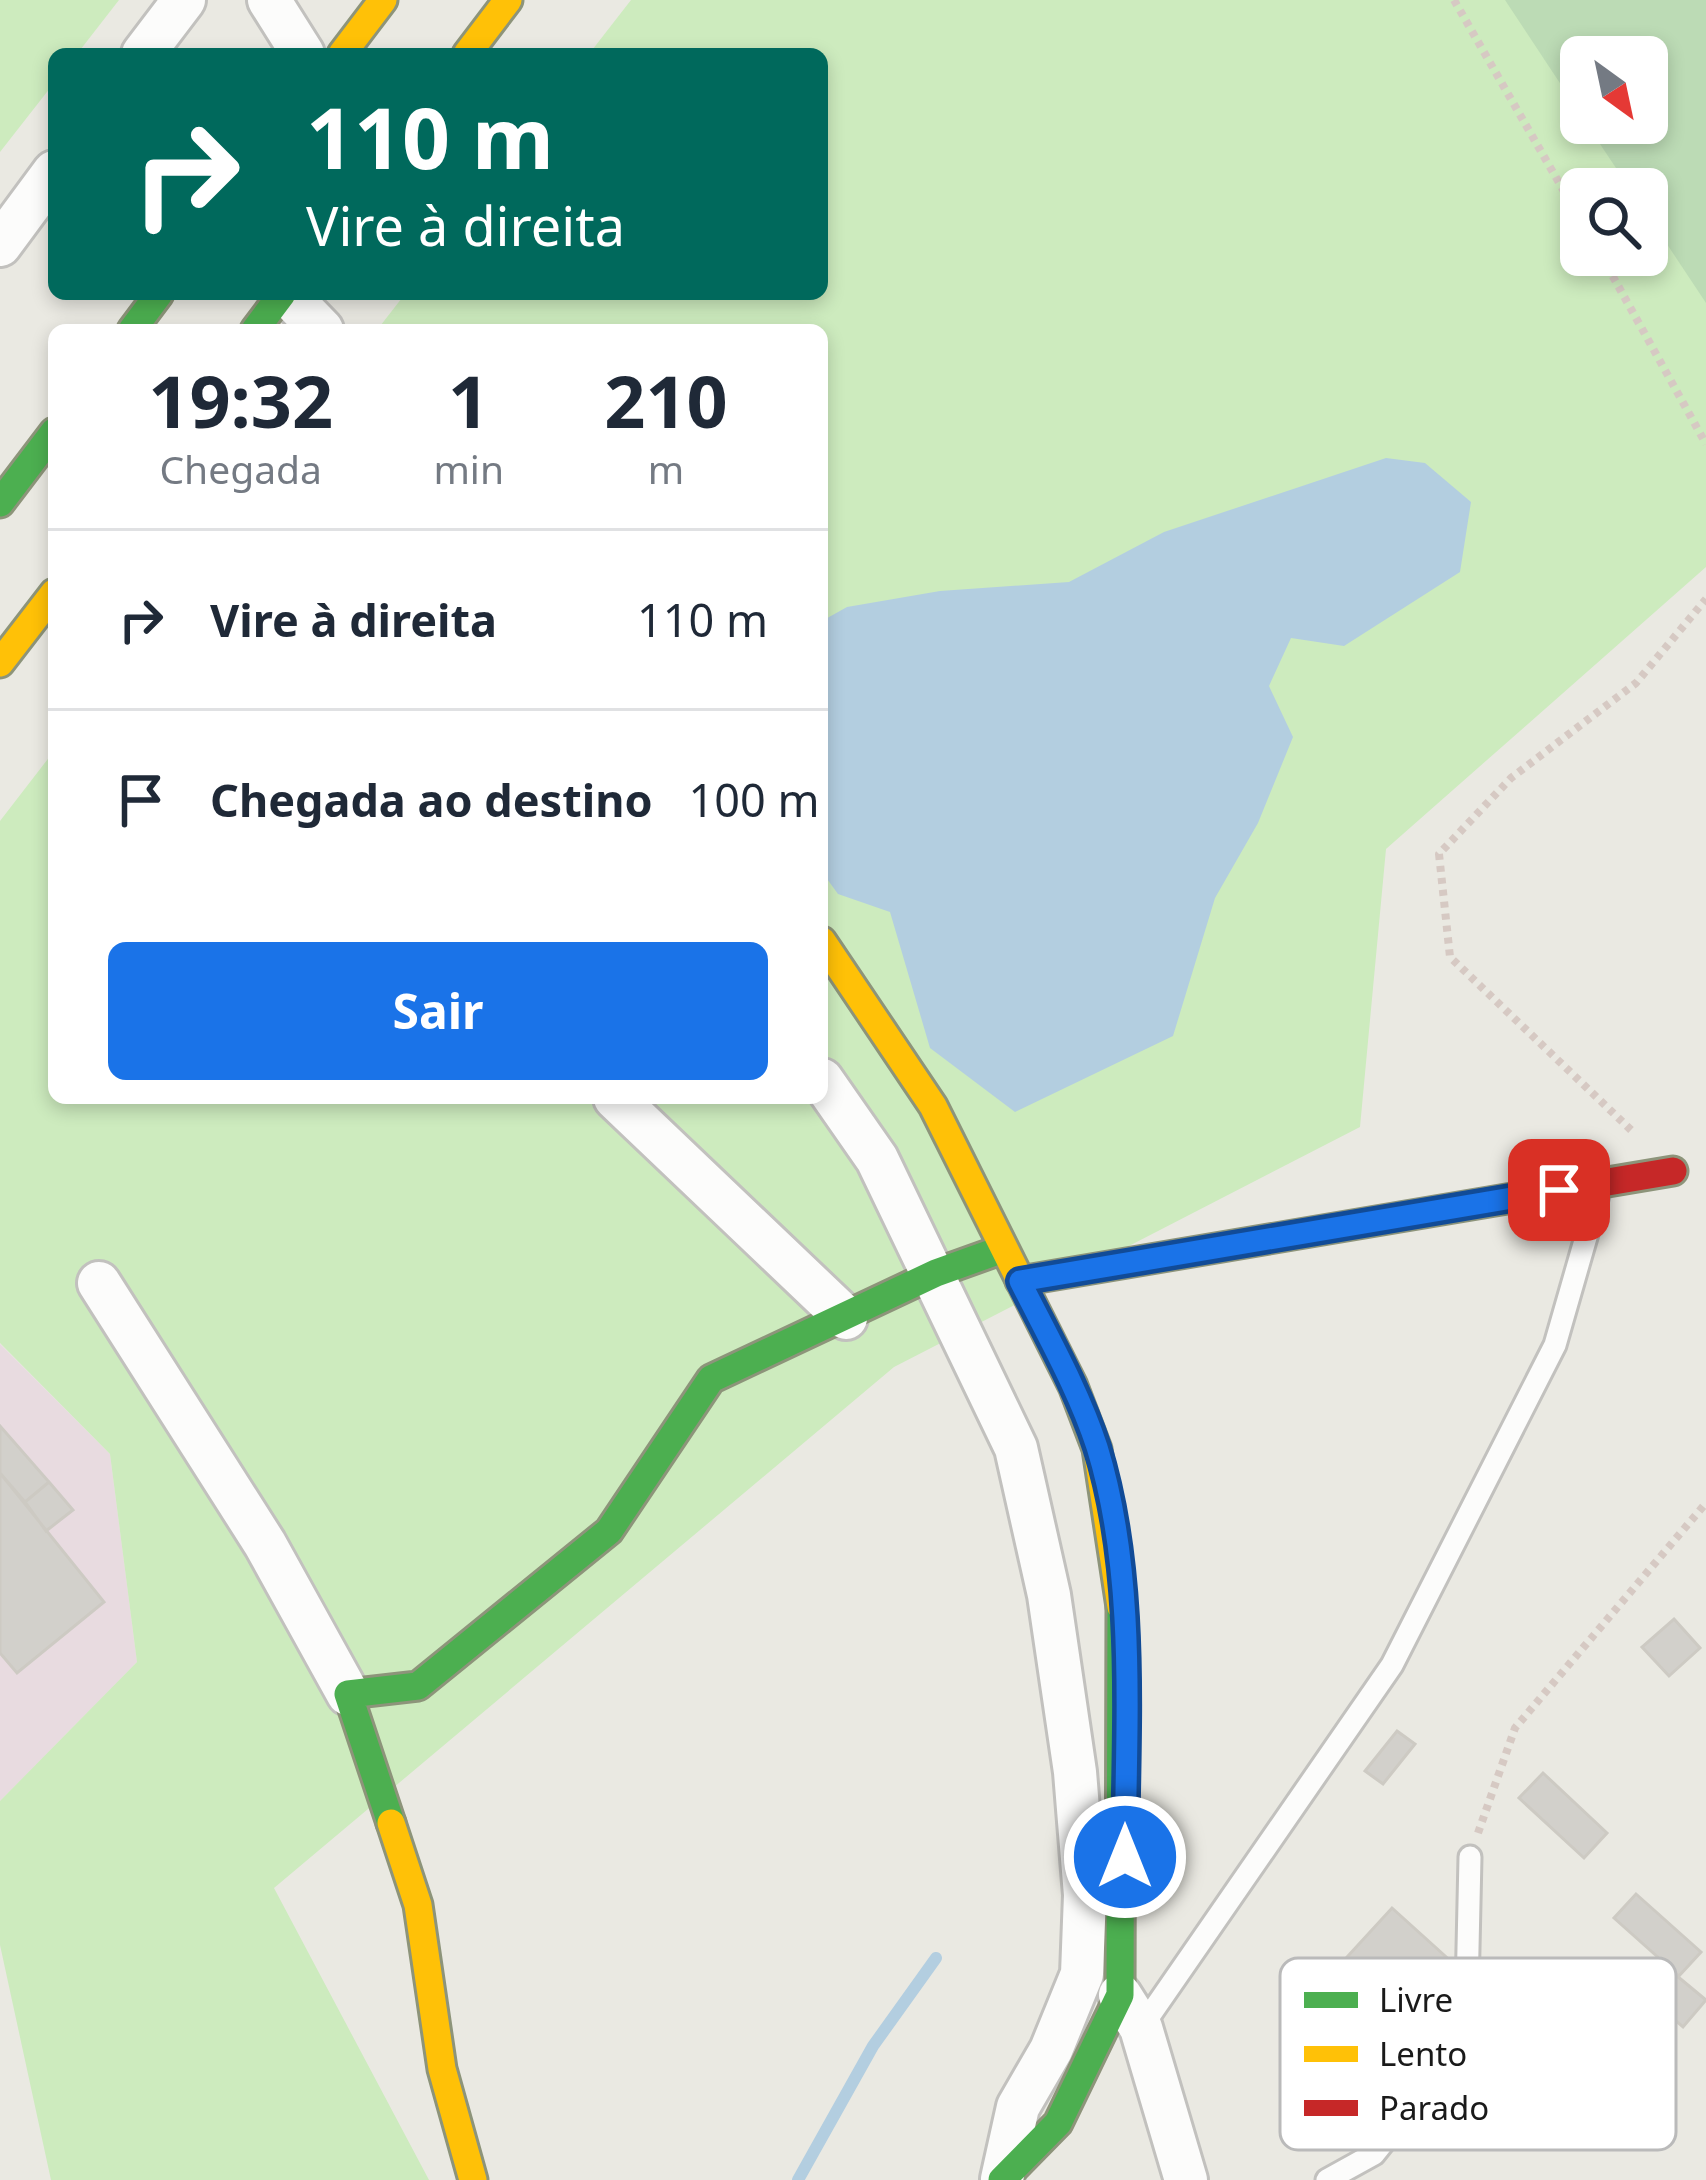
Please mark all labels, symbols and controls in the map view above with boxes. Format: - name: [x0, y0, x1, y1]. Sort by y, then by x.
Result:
- north arrow: [1560, 36, 1668, 144]
- map controls: [1560, 36, 1668, 276]
- text: 110 m: [306, 79, 554, 194]
- icon: right: [108, 96, 264, 252]
- button: search: [1560, 168, 1668, 276]
- text: Vire à direita: [306, 188, 625, 262]
- text: 19:32: [148, 351, 333, 449]
- text: 1: [448, 351, 489, 449]
- text: 210: [604, 351, 728, 449]
- text: Chegada: [159, 442, 322, 495]
- text: min: [433, 442, 504, 495]
- text: m: [648, 442, 684, 495]
- icon: right: [108, 587, 174, 653]
- text: Vire à direita: [210, 589, 497, 650]
- text: 110 m: [637, 589, 768, 650]
- icon: arrive: [108, 767, 174, 833]
- text: Chegada ao destino: [210, 769, 653, 830]
- text: 100 m: [689, 769, 820, 830]
- button: Sair: [108, 942, 768, 1080]
- pin: [1508, 1139, 1610, 1241]
- icon: arrive: [1526, 1157, 1592, 1223]
- position arrow: [1062, 1794, 1188, 1920]
- legend: [1280, 1958, 1676, 2150]
- text: Livre: [1379, 1977, 1453, 2022]
- text: Lento: [1379, 2031, 1467, 2076]
- text: Parado: [1379, 2085, 1489, 2130]

